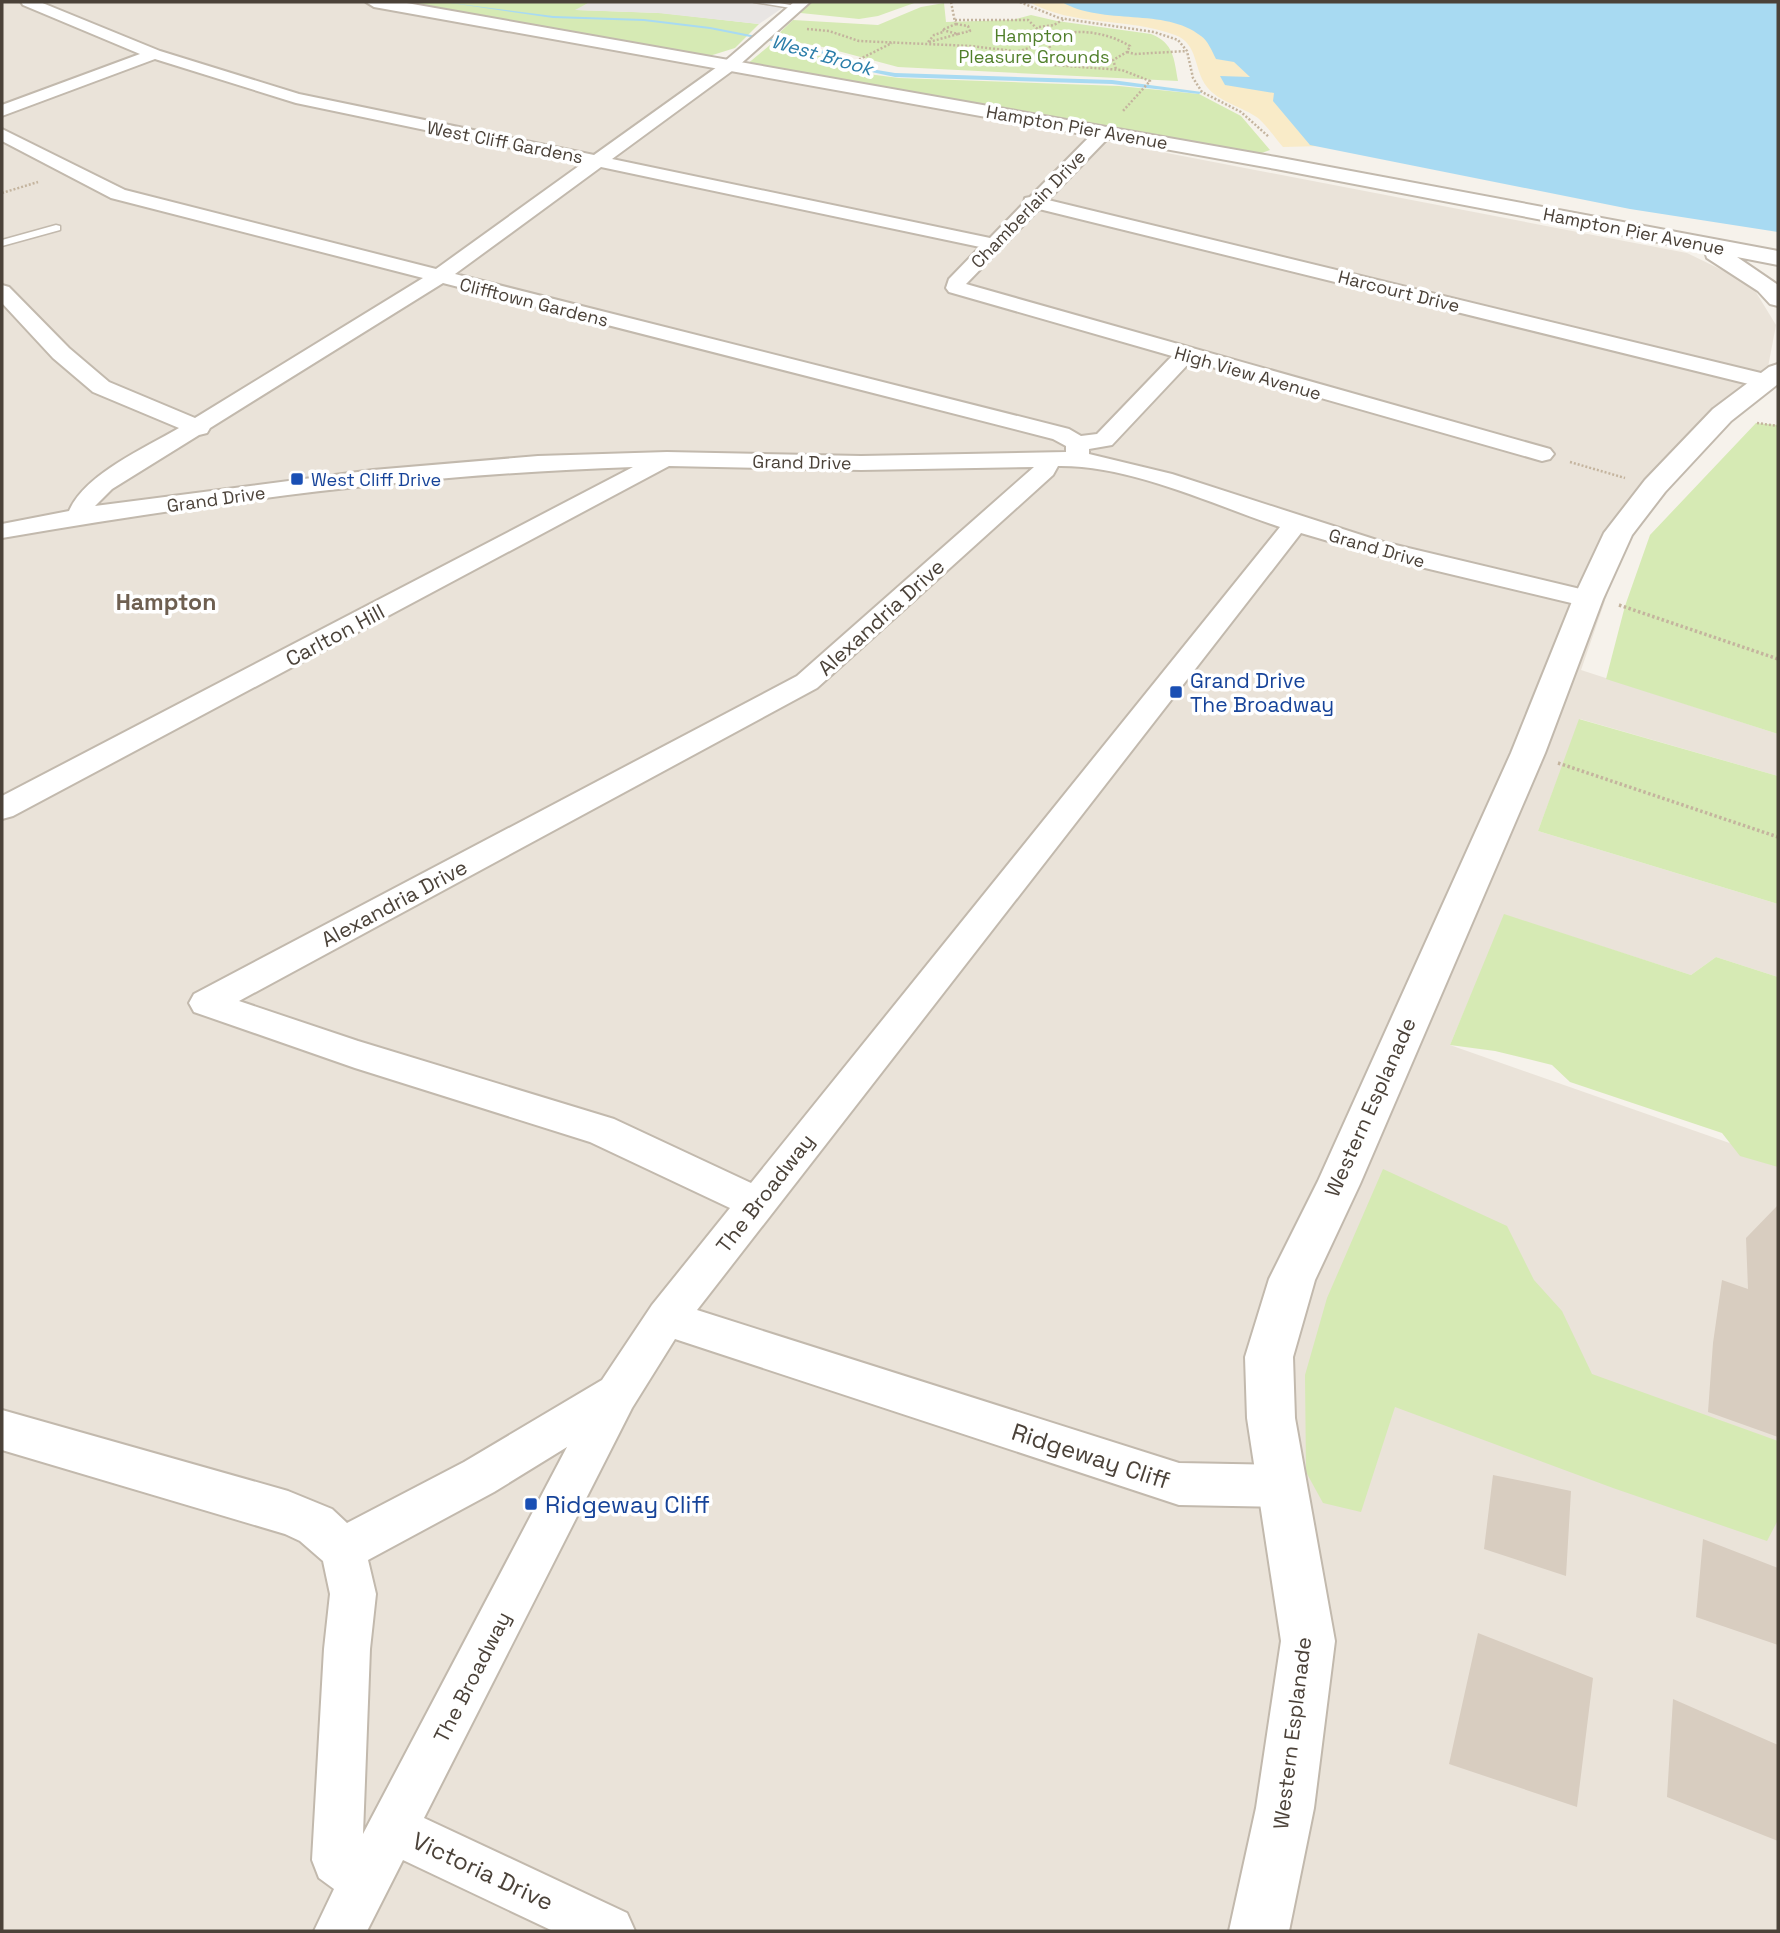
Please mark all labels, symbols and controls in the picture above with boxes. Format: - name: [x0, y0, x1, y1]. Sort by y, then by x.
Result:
- park label: Hampton Pleasure Grounds: [958, 24, 1110, 68]
- water label: West Brook: [769, 29, 878, 82]
- street label: Hampton Pier Avenue: [984, 100, 1170, 154]
- street label: West Cliff Gardens: [425, 116, 585, 168]
- street label: Chamberlain Drive: [966, 145, 1090, 273]
- street label: Hampton Pier Avenue: [1541, 202, 1727, 260]
- street label: Harcourt Drive: [1336, 265, 1462, 317]
- street label: Clifftown Gardens: [457, 272, 611, 332]
- street label: High View Avenue: [1172, 341, 1324, 405]
- street label: Grand Drive: [752, 450, 852, 474]
- place label: West Cliff Drive: [311, 468, 441, 491]
- marker: West Cliff Drive: [289, 471, 305, 487]
- street label: Grand Drive: [165, 481, 267, 517]
- street label: Grand Drive: [1326, 523, 1428, 573]
- street label: Alexandria Drive: [812, 553, 950, 681]
- district label: Hampton: [116, 587, 216, 617]
- street label: Carlton Hill: [281, 598, 389, 672]
- place label: Grand Drive The Broadway: [1190, 667, 1334, 718]
- marker: Grand Drive The Broadway: [1168, 684, 1184, 700]
- street label: Alexandria Drive: [316, 853, 472, 953]
- street label: Western Esplanade: [1318, 1013, 1422, 1201]
- street label: The Broadway: [710, 1128, 820, 1258]
- street label: Ridgeway Cliff: [1008, 1416, 1174, 1496]
- place label: Ridgeway Cliff: [545, 1489, 710, 1520]
- marker: Ridgeway Cliff: [523, 1496, 539, 1512]
- street label: The Broadway: [427, 1607, 517, 1747]
- street label: Western Esplanade: [1267, 1635, 1317, 1831]
- street label: Victoria Drive: [407, 1825, 559, 1917]

